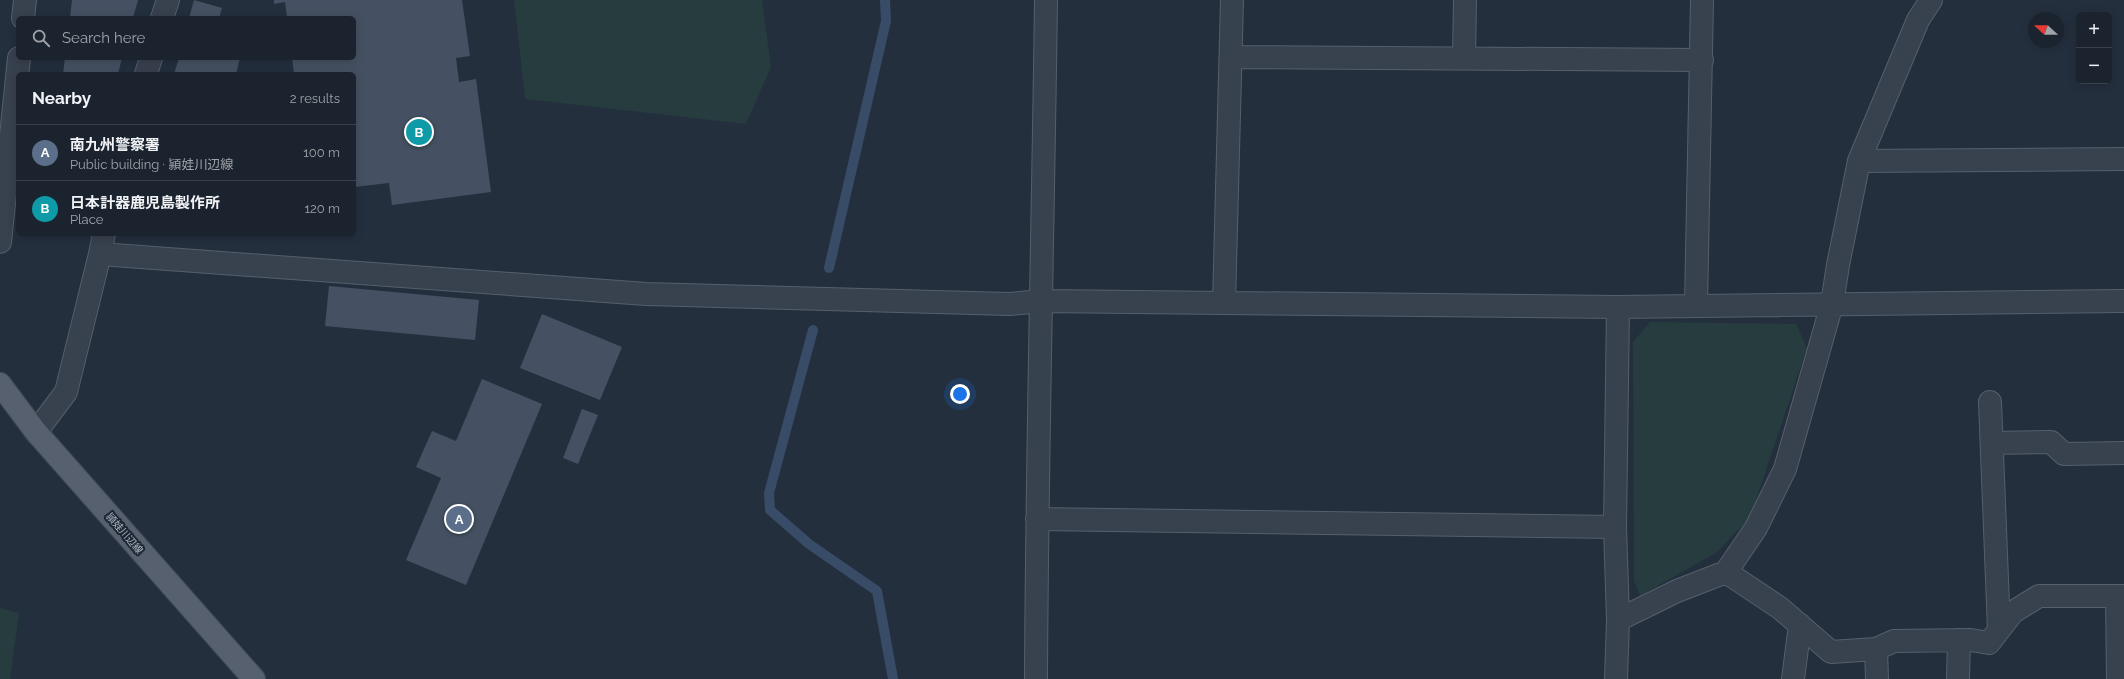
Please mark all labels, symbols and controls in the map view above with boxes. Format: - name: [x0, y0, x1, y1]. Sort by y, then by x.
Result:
- north arrow: [2028, 12, 2064, 48]
- map controls: [2076, 12, 2112, 84]
- button: +: [2076, 12, 2112, 48]
- search box: [16, 16, 356, 60]
- icon: search: [30, 27, 52, 49]
- text: Search here: [62, 29, 145, 47]
- button: −: [2076, 48, 2112, 84]
- text: Nearby: [32, 88, 91, 108]
- text: 2 results: [290, 91, 340, 106]
- pin: B: [406, 117, 432, 147]
- text: 南九州警察署: [70, 136, 160, 154]
- text: A: [41, 145, 49, 160]
- text: 100 m: [303, 145, 340, 160]
- text: Public building · 頴娃川辺線: [70, 157, 233, 172]
- text: 日本計器鹿児島製作所: [70, 194, 220, 212]
- text: B: [41, 201, 49, 216]
- text: 120 m: [304, 201, 340, 216]
- text: Place: [70, 212, 103, 227]
- your location: [950, 384, 970, 404]
- pin: A: [446, 504, 472, 534]
- street label: 頴娃川辺線: [104, 511, 145, 556]

